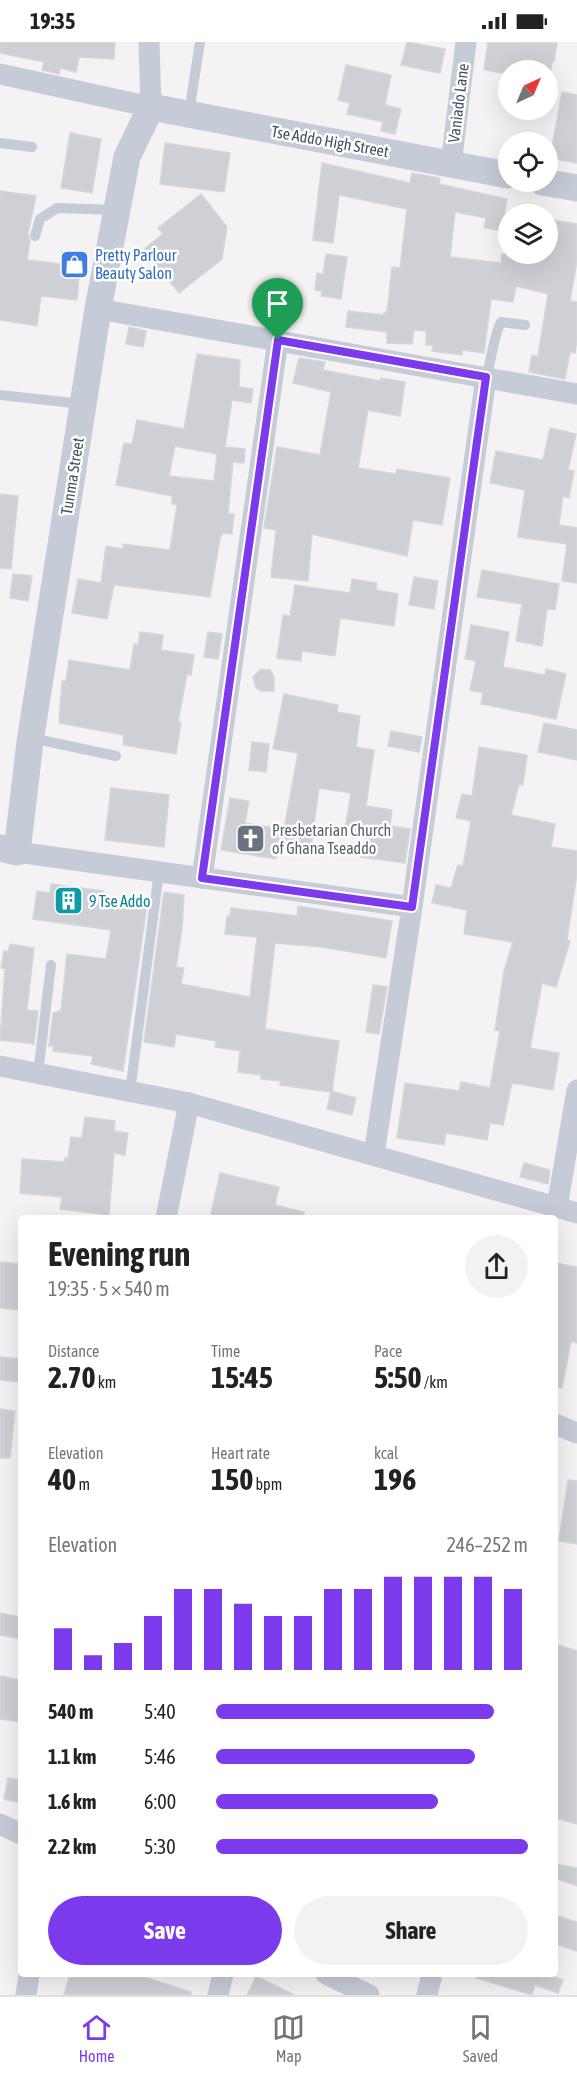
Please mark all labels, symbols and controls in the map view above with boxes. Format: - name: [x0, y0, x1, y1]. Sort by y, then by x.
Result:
- text: 19:35: [30, 8, 75, 34]
- north arrow: [498, 60, 558, 120]
- map controls: [498, 60, 558, 264]
- street label: Vaniado Lane: [444, 62, 472, 144]
- street label: Tse Addo High Street: [270, 122, 390, 161]
- button: locate: [498, 132, 558, 192]
- button: layers: [498, 204, 558, 264]
- place label: Pretty Parlour Beauty Salon: [95, 246, 177, 283]
- shop icon: Pretty Parlour Beauty Salon: [58, 248, 90, 280]
- pin: [252, 278, 303, 340]
- icon: arrive: [261, 287, 294, 320]
- street label: Tunma Street: [57, 436, 87, 516]
- place label: Presbetarian Church of Ghana Tseaddo: [272, 821, 391, 857]
- church icon: Presbetarian Church of Ghana Tseaddo: [235, 823, 267, 855]
- building icon: 9 Tse Addo: [52, 885, 84, 917]
- place label: 9 Tse Addo: [89, 892, 150, 910]
- text: Evening run: [48, 1235, 190, 1273]
- button: share: [465, 1235, 528, 1298]
- text: 19:35 · 5 × 540 m: [48, 1277, 170, 1300]
- text: Distance: [48, 1342, 99, 1360]
- text: Time: [211, 1342, 240, 1360]
- text: Pace: [374, 1342, 402, 1360]
- text: 2.70: [48, 1360, 96, 1394]
- text: 15:45: [211, 1360, 273, 1394]
- text: 5:50: [374, 1360, 422, 1394]
- text: km: [96, 1373, 116, 1391]
- text: /km: [422, 1373, 448, 1391]
- text: Elevation: [48, 1444, 103, 1462]
- text: Heart rate: [211, 1444, 270, 1462]
- text: kcal: [374, 1444, 398, 1462]
- text: 40: [48, 1462, 76, 1496]
- text: 150: [211, 1462, 253, 1496]
- text: 196: [374, 1462, 416, 1496]
- text: m: [76, 1475, 90, 1493]
- text: bpm: [253, 1475, 282, 1493]
- text: Elevation: [48, 1533, 117, 1556]
- text: 246–252 m: [446, 1533, 528, 1556]
- text: 540 m: [48, 1700, 93, 1723]
- text: 5:40: [144, 1700, 176, 1723]
- text: 1.1 km: [48, 1745, 96, 1768]
- text: 5:46: [144, 1745, 176, 1768]
- text: 1.6 km: [48, 1790, 96, 1813]
- text: 6:00: [144, 1790, 176, 1813]
- text: 2.2 km: [48, 1835, 96, 1858]
- text: 5:30: [144, 1835, 176, 1858]
- button: Save: [48, 1896, 282, 1965]
- button: Share: [294, 1896, 528, 1965]
- tab: Home: [79, 2011, 114, 2065]
- tab: Map: [272, 2011, 305, 2065]
- tab: Saved: [463, 2011, 498, 2065]

